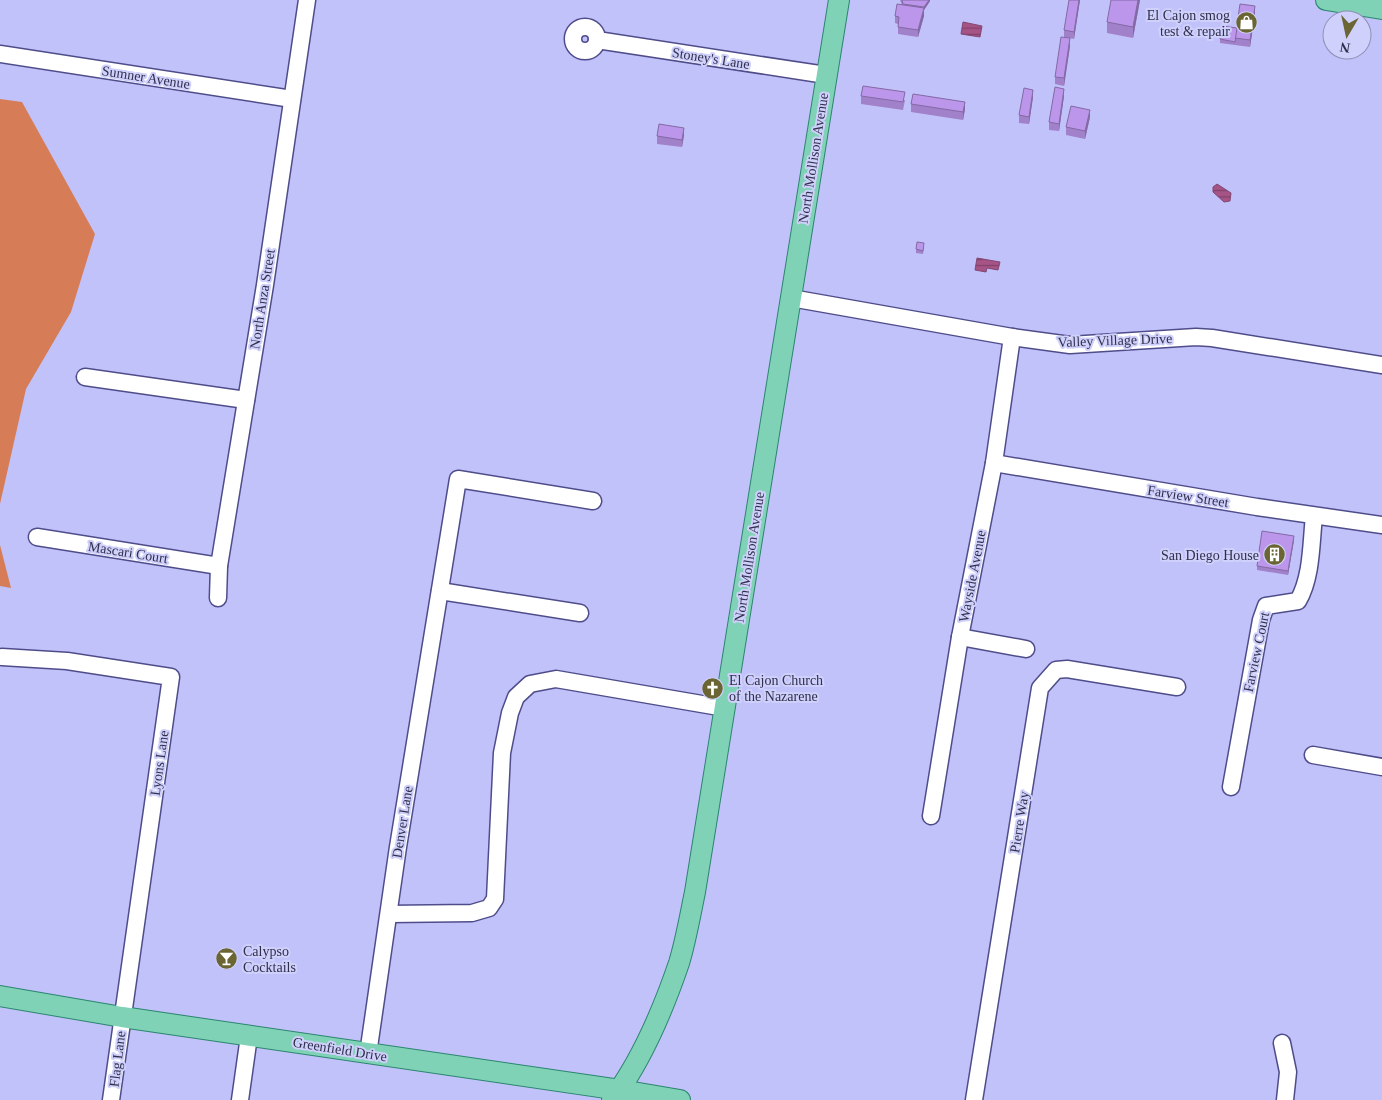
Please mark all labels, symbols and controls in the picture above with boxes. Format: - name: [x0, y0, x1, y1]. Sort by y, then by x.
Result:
- place label: El Cajon smog test & repair: [1147, 8, 1230, 39]
- north arrow: [1322, 10, 1372, 60]
- shop icon: El Cajon smog test & repair: [1234, 11, 1258, 35]
- text: N: [1339, 39, 1351, 56]
- street label: Stoney's Lane: [671, 45, 751, 72]
- street label: Sumner Avenue: [101, 63, 191, 92]
- street label: North Mollison Avenue: [796, 92, 831, 224]
- street label: North Anza Street: [247, 248, 278, 350]
- street label: Valley Village Drive: [1057, 331, 1173, 350]
- street label: Farview Street: [1146, 483, 1230, 510]
- street label: North Mollison Avenue: [732, 491, 767, 623]
- street label: Wayside Avenue: [956, 529, 989, 623]
- street label: Mascari Court: [87, 539, 169, 566]
- building icon: San Diego House: [1263, 543, 1287, 567]
- place label: San Diego House: [1161, 548, 1259, 563]
- street label: Farview Court: [1241, 611, 1272, 693]
- place label: El Cajon Church of the Nazarene: [729, 673, 823, 704]
- church icon: El Cajon Church of the Nazarene: [701, 676, 725, 700]
- street label: Lyons Lane: [147, 729, 171, 797]
- street label: Denver Lane: [389, 785, 416, 859]
- street label: Pierre Way: [1007, 790, 1032, 854]
- place label: Calypso Cocktails: [243, 944, 296, 975]
- bar icon: Calypso Cocktails: [215, 947, 239, 971]
- street label: Flag Lane: [107, 1030, 128, 1088]
- street label: Greenfield Drive: [292, 1035, 388, 1064]

